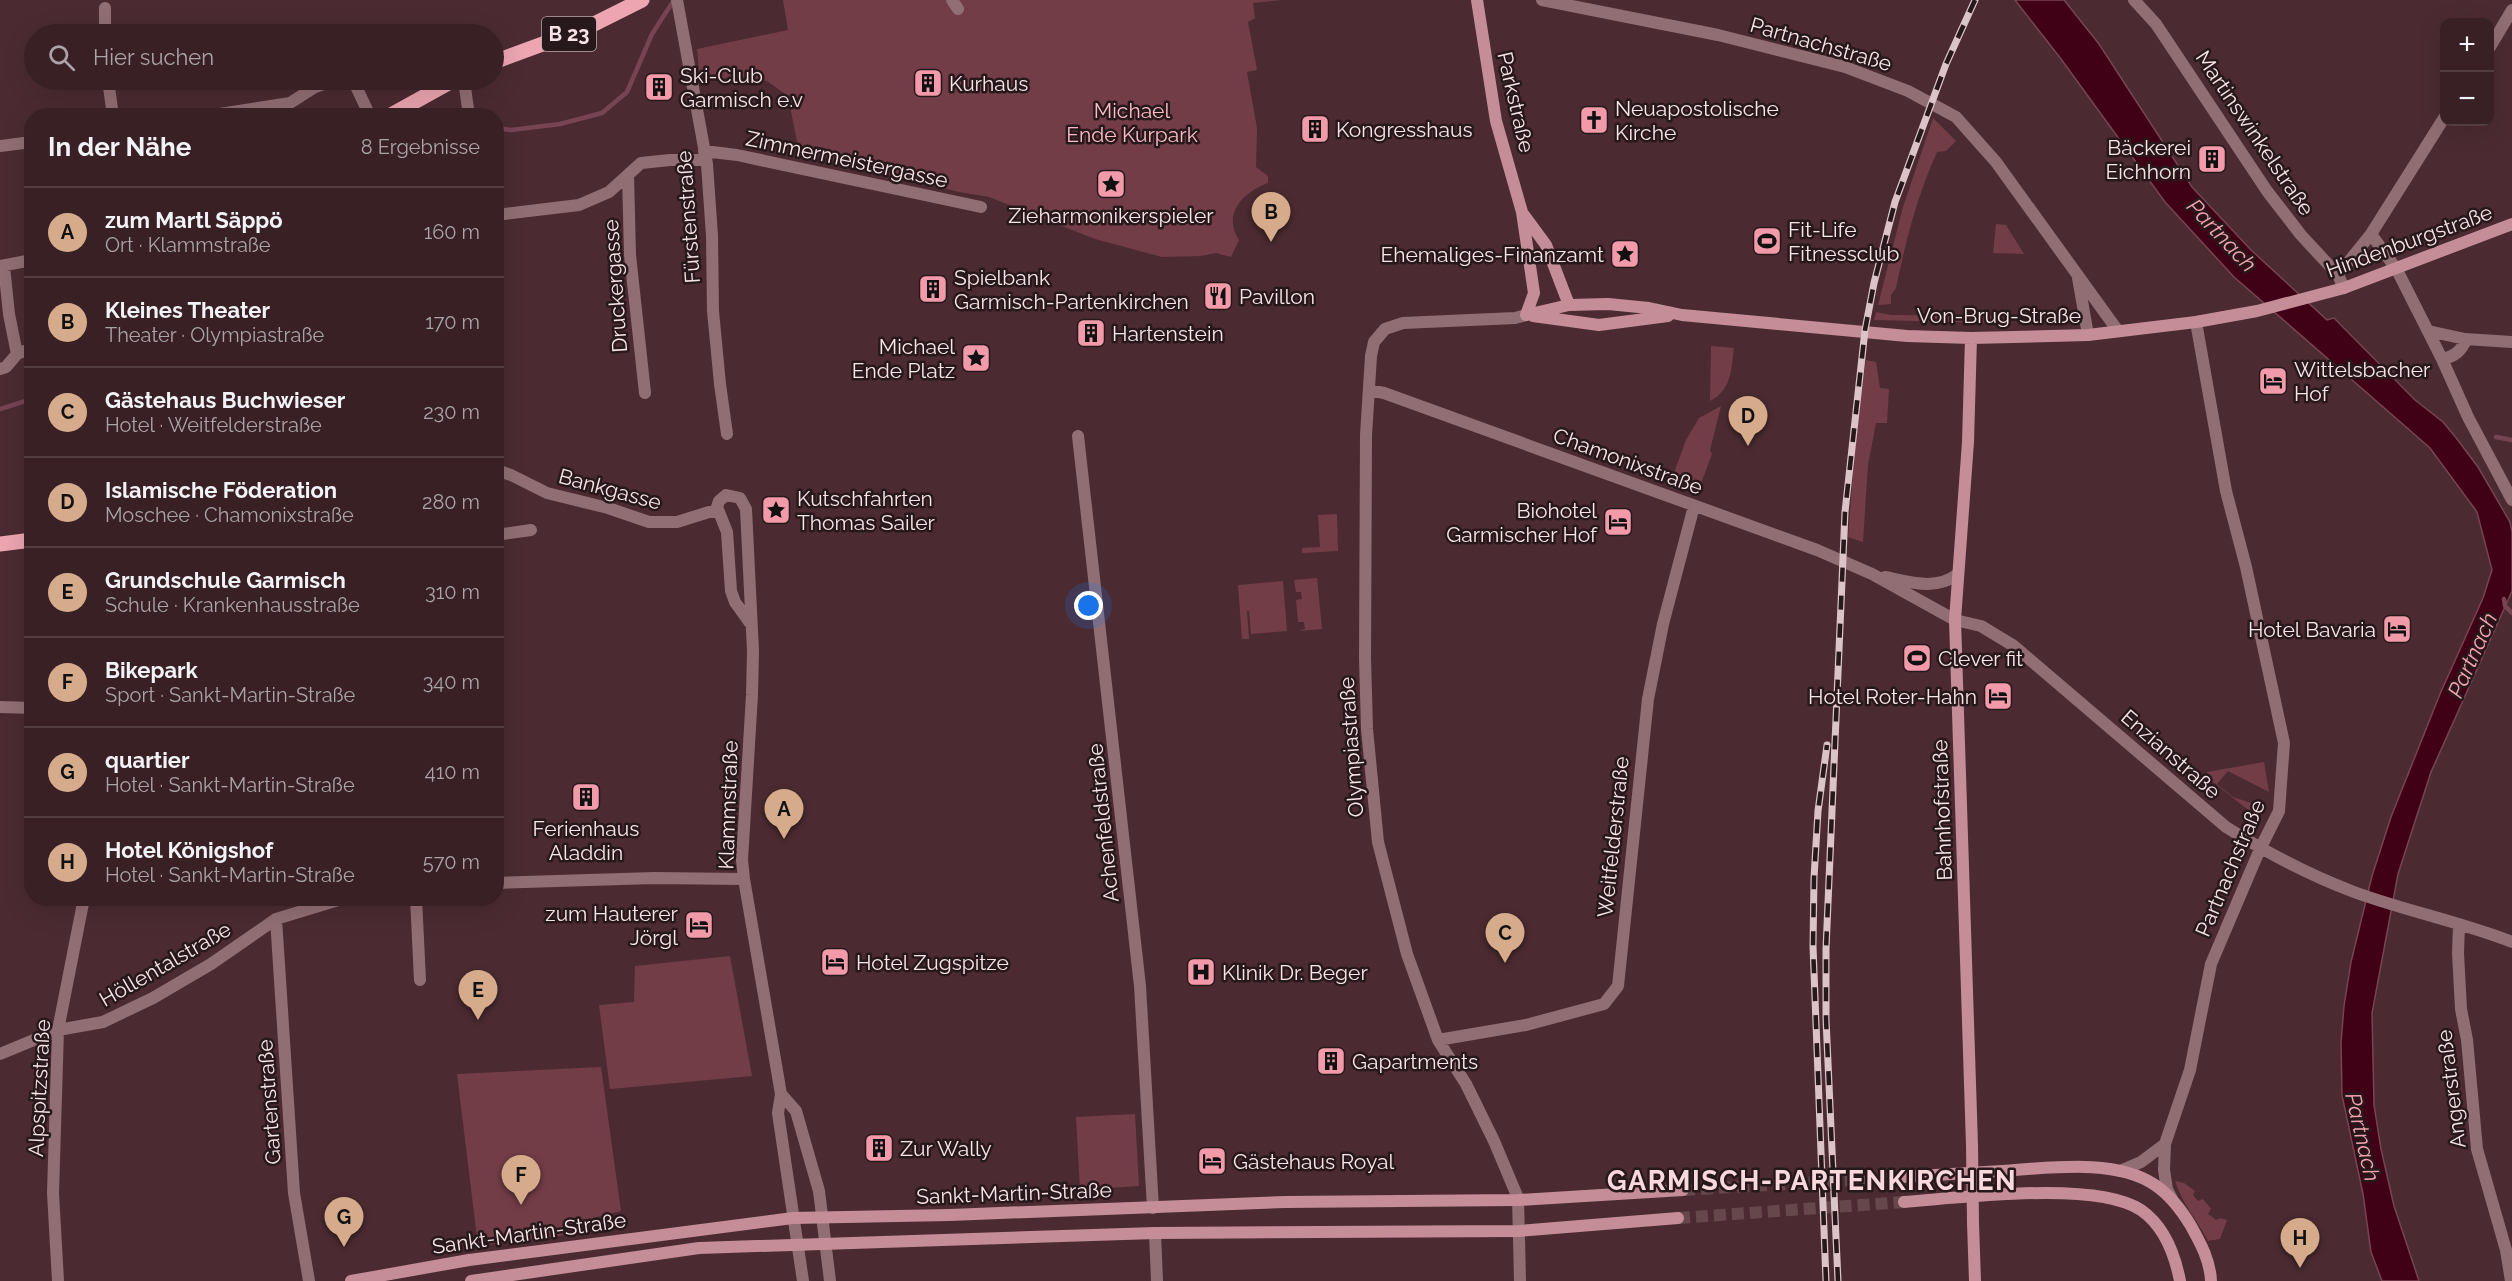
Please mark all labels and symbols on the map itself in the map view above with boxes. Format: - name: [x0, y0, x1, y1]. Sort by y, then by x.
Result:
- street label: Partnachstraße: [1747, 12, 1895, 76]
- road number: B 23: [542, 17, 596, 51]
- street label: Martinswinkelstraße: [2191, 46, 2319, 220]
- street label: Parkstraße: [1492, 49, 1540, 155]
- place label: Ski-Club Garmisch e.v: [680, 63, 803, 112]
- building icon: Kurhaus: [912, 67, 944, 99]
- building icon: Ski-Club Garmisch e.v: [643, 71, 675, 103]
- place label: Kurhaus: [949, 71, 1028, 96]
- place label: Neuapostolische Kirche: [1615, 96, 1779, 145]
- park label: Michael Ende Kurpark: [1066, 98, 1198, 147]
- church icon: Neuapostolische Kirche: [1578, 104, 1610, 136]
- building icon: Kongresshaus: [1299, 113, 1331, 145]
- place label: Kongresshaus: [1336, 117, 1473, 142]
- street label: Zimmermeistergasse: [744, 125, 950, 193]
- place label: Bäckerei Eichhorn: [2106, 135, 2191, 184]
- building icon: Bäckerei Eichhorn: [2196, 143, 2228, 175]
- street label: Fürstenstraße: [671, 150, 705, 284]
- place icon: Zieharmonikerspieler: [1095, 168, 1127, 200]
- pin: B: [1252, 192, 1290, 242]
- water label: Partnach: [2182, 193, 2262, 277]
- street label: Hindenburgstraße: [2322, 199, 2496, 283]
- place label: Zieharmonikerspieler: [1008, 203, 1214, 228]
- place label: Fit-Life Fitnessclub: [1788, 217, 1900, 266]
- street label: Druckergasse: [598, 219, 632, 353]
- sports icon: Fit-Life Fitnessclub: [1751, 225, 1783, 257]
- place icon: Ehemaliges-Finanzamt: [1609, 238, 1641, 270]
- place label: Ehemaliges-Finanzamt: [1380, 242, 1604, 267]
- place label: Spielbank Garmisch-Partenkirchen: [954, 265, 1189, 314]
- building icon: Spielbank Garmisch-Partenkirchen: [917, 273, 949, 305]
- restaurant icon: Pavillon: [1202, 280, 1234, 312]
- place label: Pavillon: [1239, 284, 1315, 309]
- street label: Von-Brug-Straße: [1917, 303, 2081, 328]
- building icon: Hartenstein: [1075, 317, 1107, 349]
- place label: Hartenstein: [1112, 321, 1224, 346]
- place label: Michael Ende Platz: [852, 334, 955, 383]
- place icon: Michael Ende Platz: [960, 342, 992, 374]
- place label: Wittelsbacher Hof: [2294, 357, 2431, 406]
- hotel icon: Wittelsbacher Hof: [2257, 365, 2289, 397]
- pin: D: [1728, 396, 1768, 446]
- street label: Chamonixstraße: [1550, 422, 1706, 500]
- street label: Bankgasse: [556, 463, 664, 515]
- place label: Kutschfahrten Thomas Sailer: [797, 486, 936, 535]
- place icon: Kutschfahrten Thomas Sailer: [760, 494, 792, 526]
- place label: Biohotel Garmischer Hof: [1446, 498, 1598, 547]
- hotel icon: Biohotel Garmischer Hof: [1602, 506, 1634, 538]
- your location: [1074, 591, 1103, 620]
- water label: Partnach: [2442, 609, 2502, 701]
- hotel icon: Hotel Bavaria: [2381, 613, 2413, 645]
- place label: Hotel Bavaria: [2248, 617, 2376, 642]
- sports icon: Clever fit: [1901, 642, 1933, 674]
- place label: Clever fit: [1938, 646, 2023, 671]
- street label: Olympiastraße: [1334, 676, 1368, 818]
- hotel icon: Hotel Roter-Hahn: [1982, 680, 2014, 712]
- place label: Hotel Roter-Hahn: [1808, 684, 1977, 709]
- street label: Enzianstraße: [2116, 704, 2226, 804]
- street label: Bahnhofstraße: [1927, 739, 1957, 881]
- street label: Klammstraße: [713, 740, 743, 870]
- street label: Achenfeldstraße: [1082, 742, 1124, 904]
- street label: Weitfelderstraße: [1592, 755, 1634, 919]
- building icon: Ferienhaus Aladdin: [570, 781, 602, 813]
- pin: A: [764, 790, 804, 839]
- street label: Partnachstraße: [2190, 796, 2270, 940]
- place label: Ferienhaus Aladdin: [533, 816, 639, 865]
- place label: zum Hauterer Jörgl: [545, 901, 679, 950]
- hotel icon: zum Hauterer Jörgl: [683, 909, 715, 941]
- pin: C: [1486, 914, 1524, 963]
- street label: Höllentalstraße: [95, 916, 235, 1012]
- hotel icon: Hotel Zugspitze: [819, 946, 851, 978]
- place label: Hotel Zugspitze: [856, 950, 1009, 975]
- hospital icon: Klinik Dr. Beger: [1185, 956, 1217, 988]
- place label: Klinik Dr. Beger: [1222, 960, 1368, 985]
- pin: E: [458, 970, 498, 1020]
- street label: Alpspitzstraße: [23, 1019, 55, 1157]
- street label: Angerstraße: [2431, 1028, 2471, 1150]
- street label: Gartenstraße: [252, 1039, 286, 1165]
- building icon: Gapartments: [1315, 1045, 1347, 1077]
- place label: Gapartments: [1352, 1049, 1478, 1074]
- water label: Partnach: [2340, 1090, 2386, 1184]
- building icon: Zur Wally: [863, 1132, 895, 1164]
- place label: Zur Wally: [900, 1136, 992, 1161]
- hotel icon: Gästehaus Royal: [1196, 1145, 1228, 1177]
- place label: Gästehaus Royal: [1233, 1149, 1394, 1174]
- pin: F: [502, 1156, 540, 1205]
- district label: GARMISCH-PARTENKIRCHEN: [1607, 1165, 2017, 1196]
- street label: Sankt-Martin-Straße: [916, 1177, 1112, 1209]
- pin: G: [324, 1198, 364, 1247]
- street label: Sankt-Martin-Straße: [430, 1207, 628, 1259]
- pin: H: [2280, 1218, 2320, 1268]

